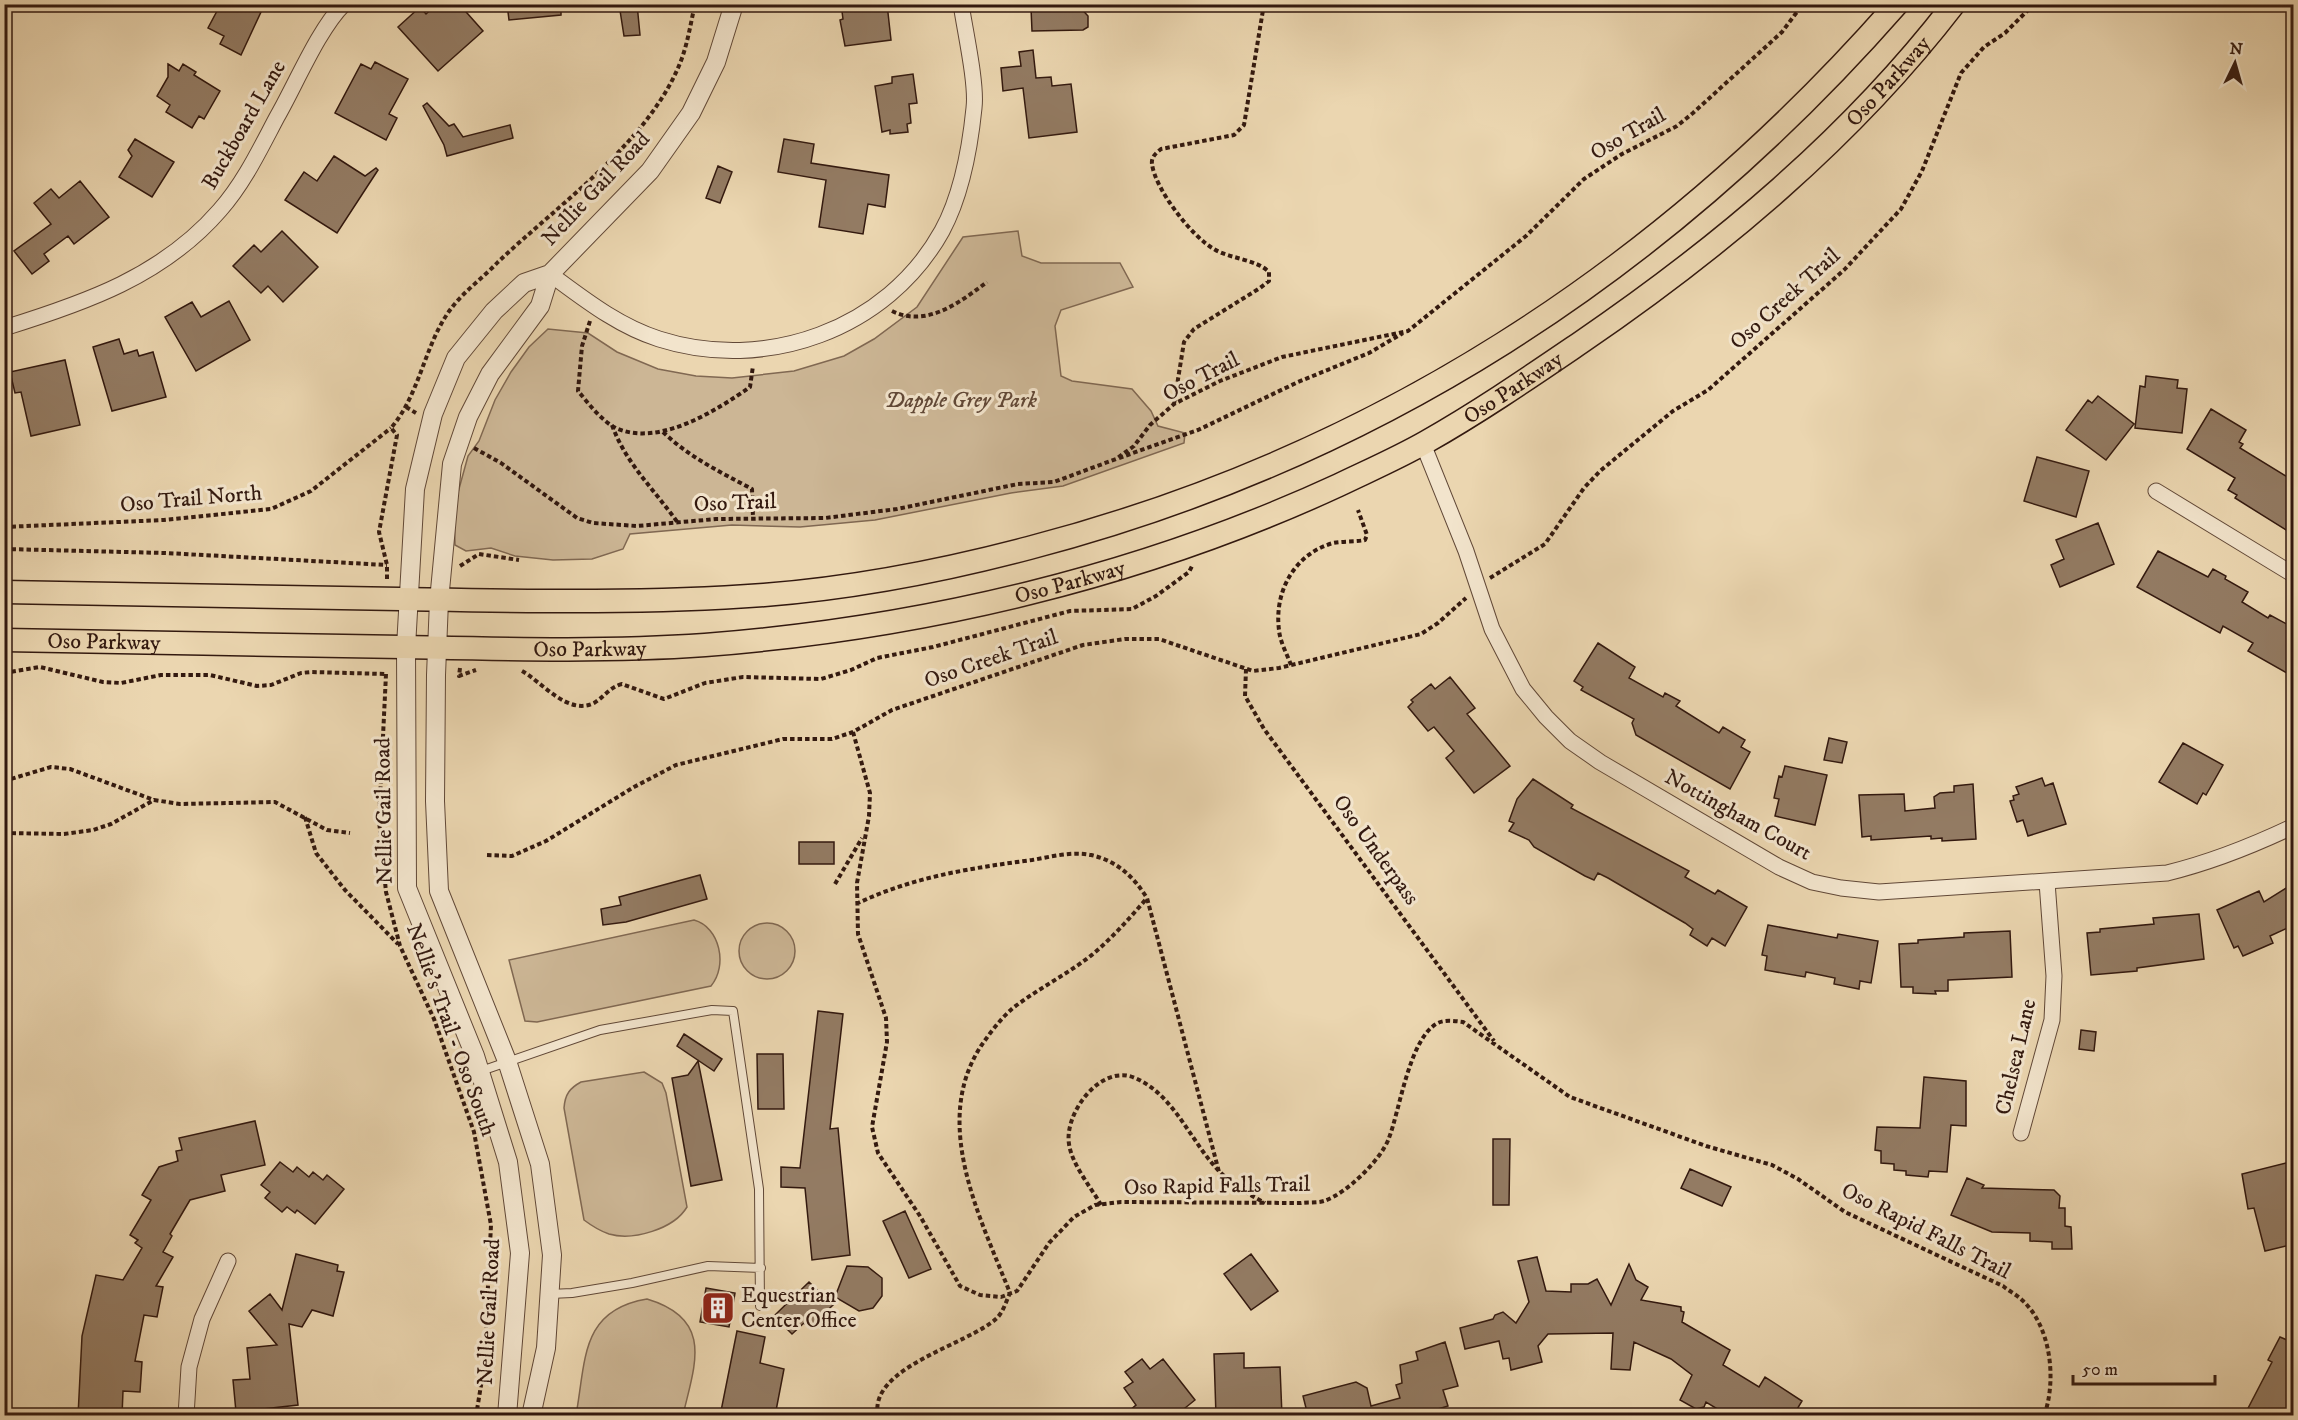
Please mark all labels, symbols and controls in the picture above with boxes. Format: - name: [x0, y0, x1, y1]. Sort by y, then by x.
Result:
- street label: Oso Parkway: [1840, 30, 1937, 132]
- north arrow: [2205, 33, 2265, 93]
- text: N: [2229, 39, 2244, 60]
- street label: Buckboard Lane: [196, 56, 292, 194]
- street label: Oso Trail: [1585, 101, 1671, 166]
- street label: Nellie Gail Road: [536, 126, 656, 252]
- street label: Oso Creek Trail: [1724, 242, 1846, 356]
- street label: Oso Parkway: [1458, 345, 1568, 430]
- street label: Oso Trail: [1158, 346, 1244, 408]
- park label: Dapple Grey Park: [885, 387, 1038, 414]
- street label: Oso Trail North: [119, 479, 264, 519]
- street label: Oso Trail: [693, 488, 777, 518]
- street label: Oso Parkway: [1012, 554, 1129, 610]
- street label: Oso Creek Trail: [921, 623, 1062, 694]
- street label: Oso Parkway: [47, 627, 161, 656]
- street label: Oso Parkway: [533, 635, 648, 663]
- street label: Nellie Gail Road: [369, 737, 399, 885]
- street label: Nottingham Court: [1660, 764, 1816, 866]
- street label: Oso Underpass: [1327, 790, 1425, 910]
- street label: Nellie's Trail - Oso South: [400, 920, 502, 1141]
- street label: Chelsea Lane: [1990, 996, 2042, 1118]
- street label: Oso Rapid Falls Trail: [1124, 1171, 1311, 1201]
- street label: Oso Rapid Falls Trail: [1837, 1177, 2016, 1286]
- street label: Nellie Gail Road: [472, 1238, 506, 1386]
- place label: Equestrian Center Office: [741, 1282, 857, 1334]
- building icon: Equestrian Center Office: [700, 1290, 736, 1326]
- scale bar: [2073, 1348, 2216, 1386]
- text: 50 m: [2082, 1359, 2118, 1381]

